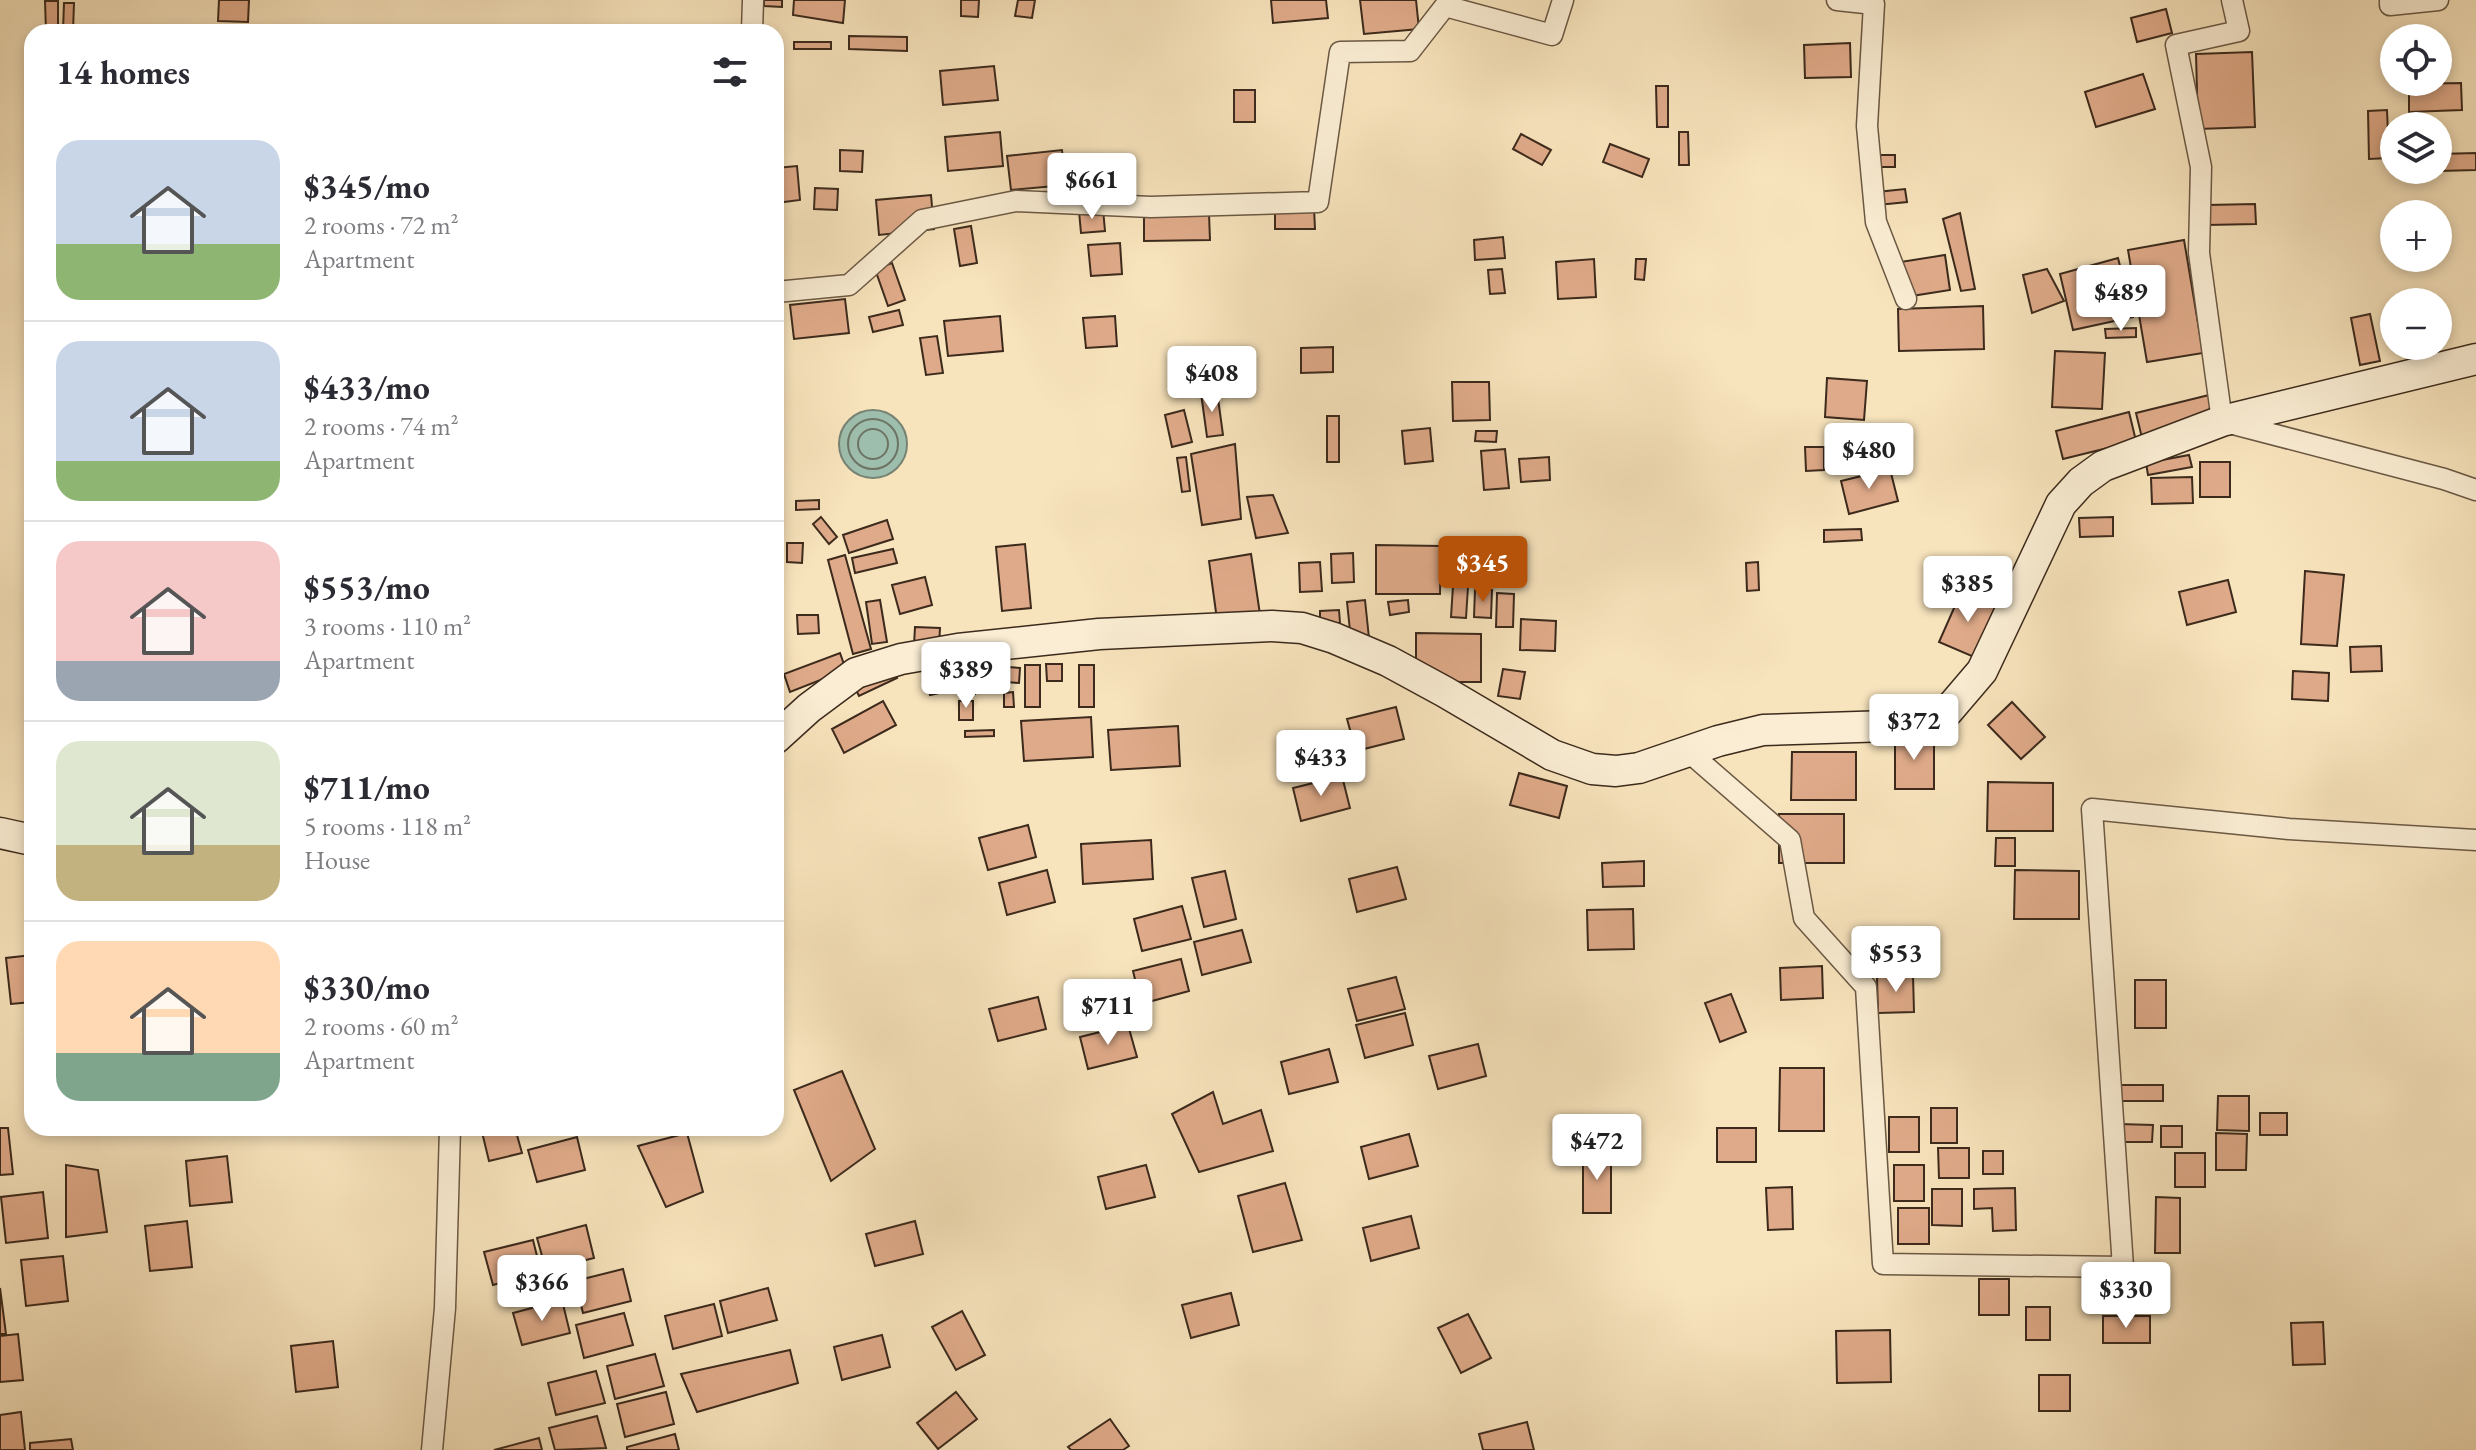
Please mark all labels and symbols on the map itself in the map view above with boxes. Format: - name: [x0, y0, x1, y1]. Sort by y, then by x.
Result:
- pin: $661: [1045, 153, 1139, 221]
- pin: $489: [2074, 265, 2168, 333]
- pin: $408: [1165, 346, 1259, 414]
- pin: $480: [1822, 423, 1916, 491]
- pin: $345: [1436, 536, 1530, 604]
- pin: $385: [1921, 556, 2015, 624]
- pin: $389: [919, 642, 1013, 710]
- pin: $372: [1867, 694, 1961, 762]
- pin: $433: [1274, 730, 1368, 798]
- pin: $553: [1849, 926, 1943, 994]
- pin: $711: [1061, 979, 1155, 1047]
- pin: $472: [1550, 1114, 1644, 1182]
- pin: $366: [495, 1255, 589, 1323]
- pin: $330: [2079, 1262, 2173, 1330]

